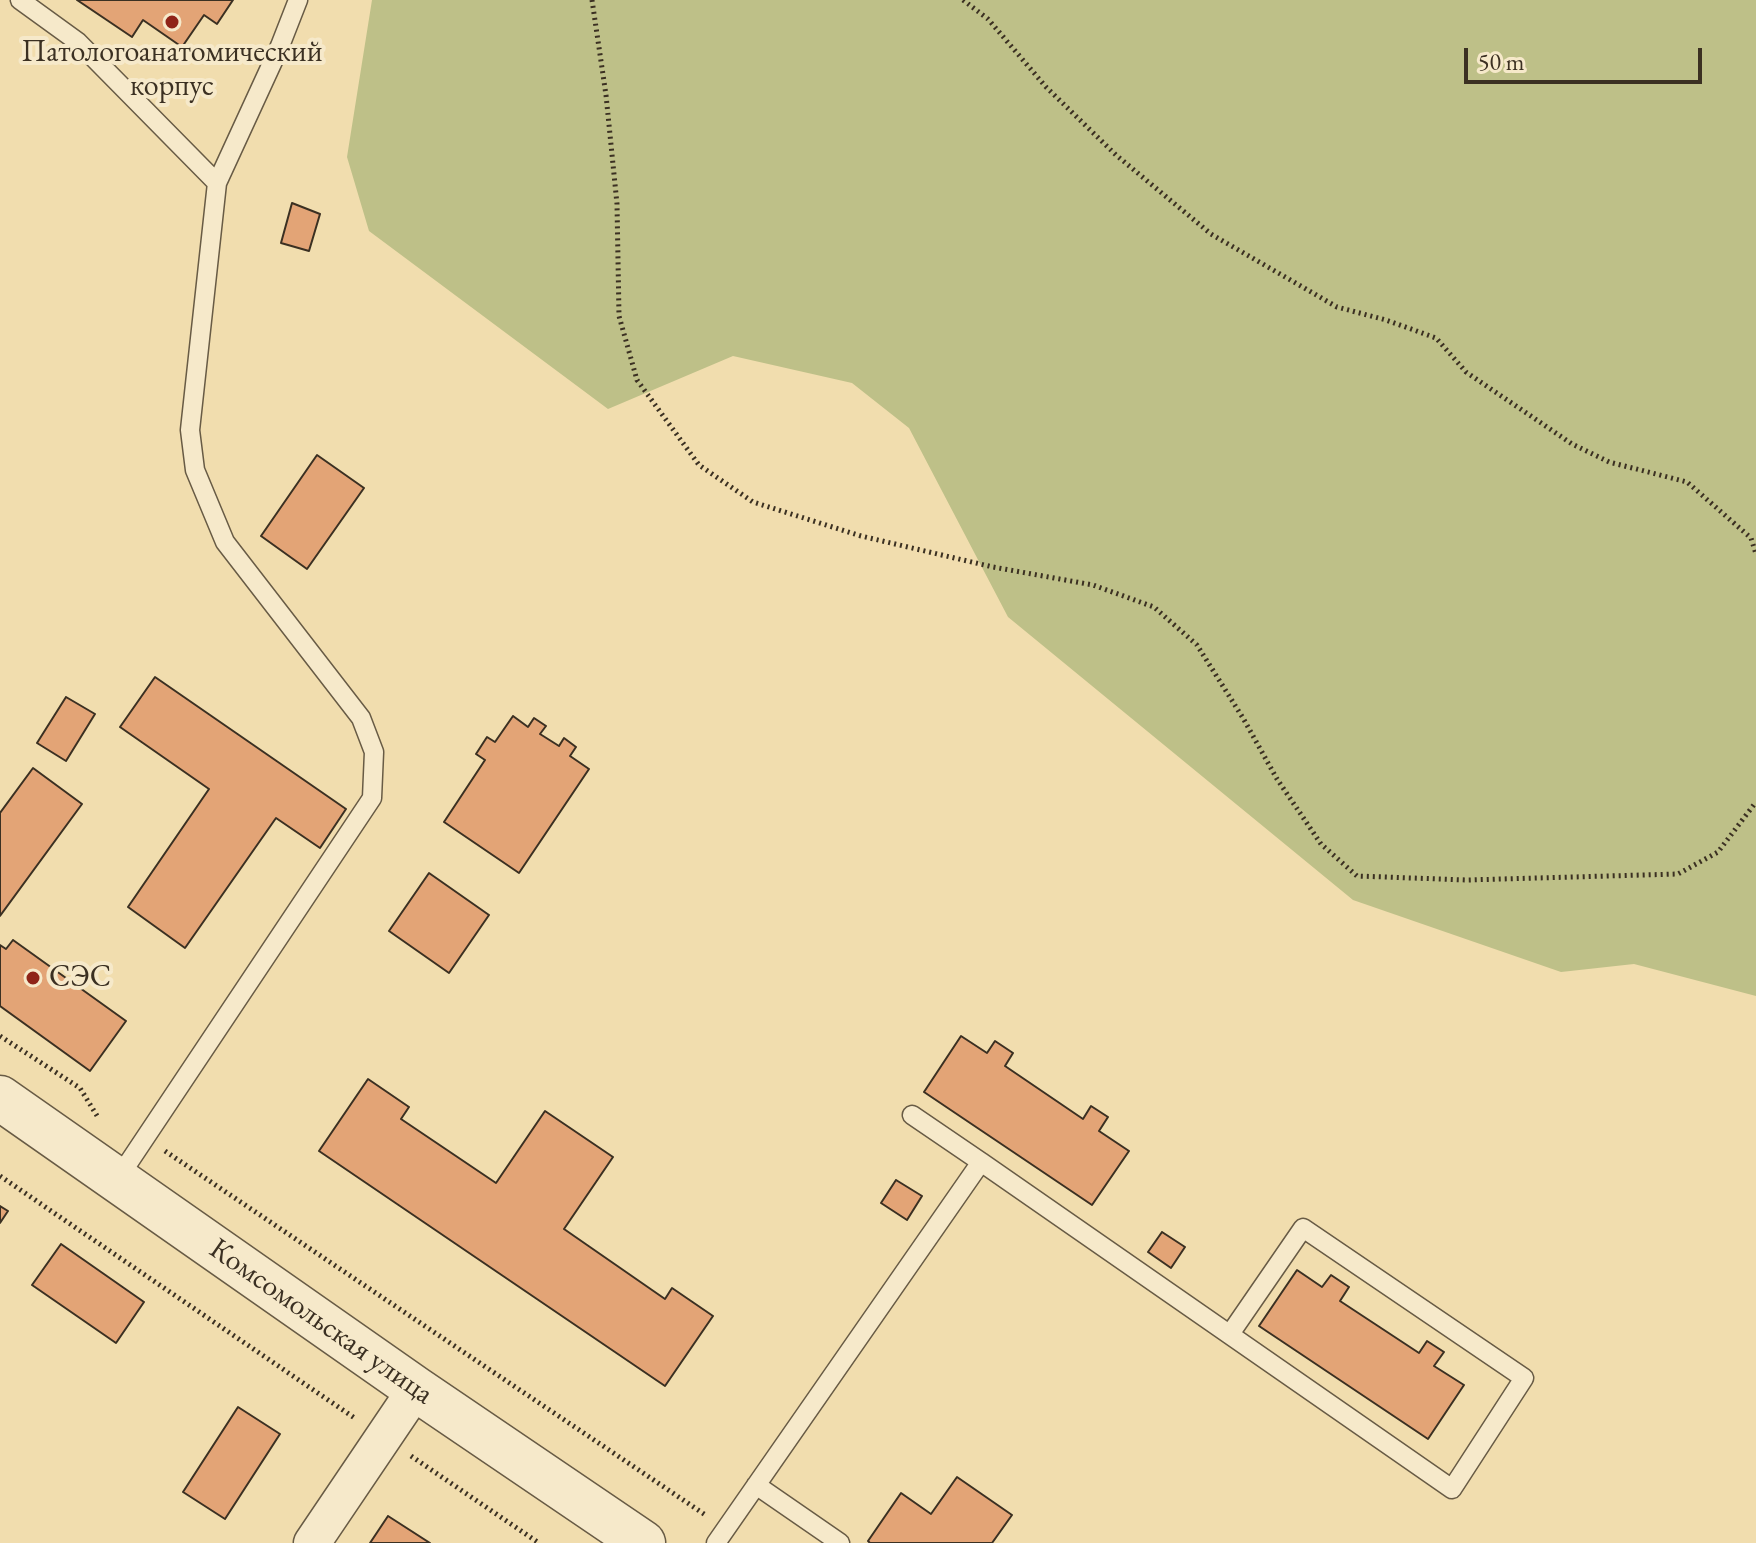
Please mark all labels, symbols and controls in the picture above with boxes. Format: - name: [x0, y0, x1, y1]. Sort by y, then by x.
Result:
- marker: Патологоанатомический корпус: [163, 13, 181, 31]
- scale bar: [1468, 32, 1706, 82]
- place label: Патологоанатомический корпус: [22, 35, 322, 106]
- text: 50 m: [1478, 46, 1525, 77]
- place label: СЭС: [49, 960, 111, 996]
- marker: СЭС: [24, 969, 42, 987]
- street label: Комсомольская улица: [202, 1231, 440, 1413]

